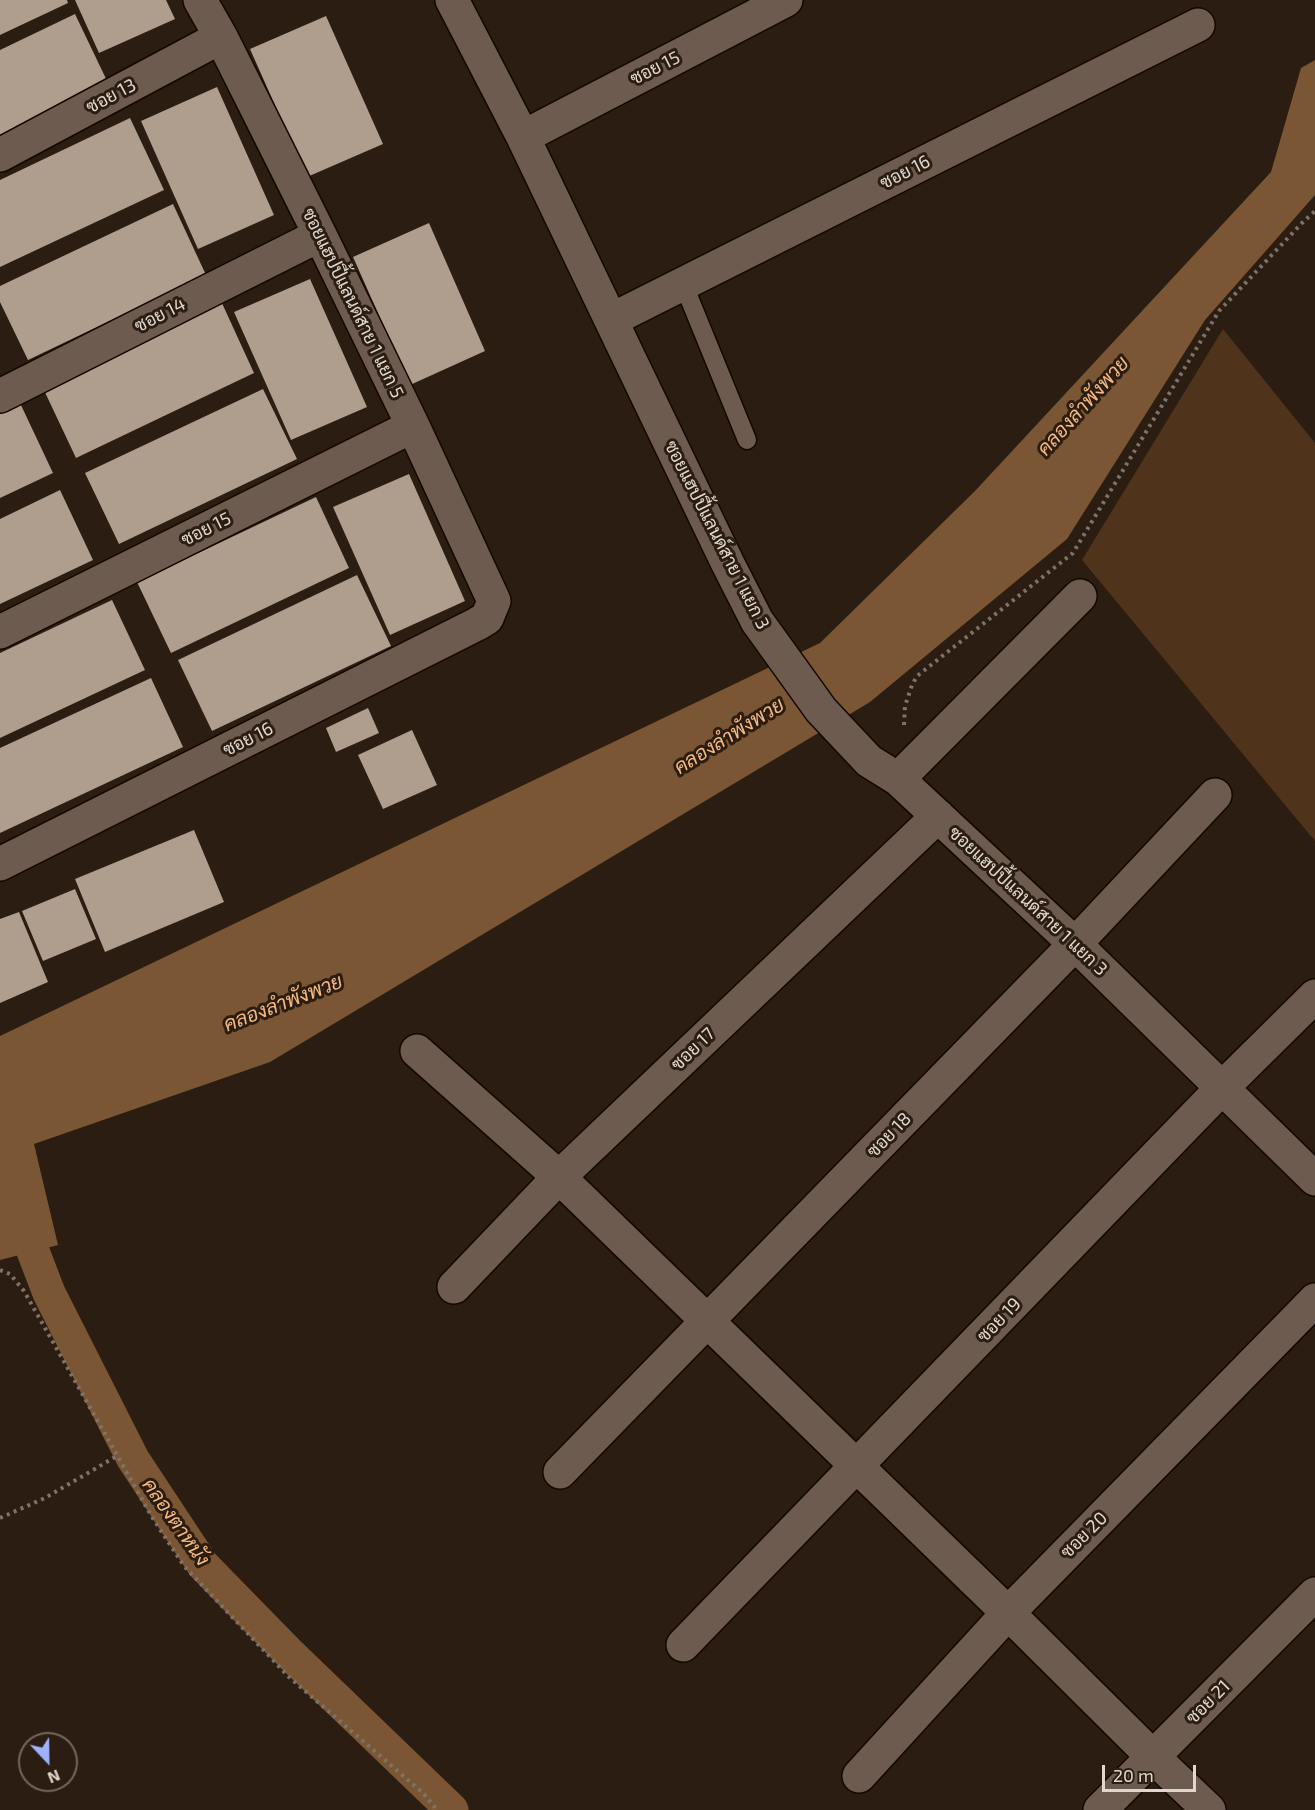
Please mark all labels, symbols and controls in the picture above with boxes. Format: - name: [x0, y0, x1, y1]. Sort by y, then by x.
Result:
- street label: ซอย 15: [627, 46, 683, 90]
- street label: ซอย 13: [82, 74, 140, 118]
- street label: ซอย 16: [876, 150, 934, 194]
- street label: ซอยแฮปปี้แลนด์สาย 1 แยก 5: [298, 205, 408, 401]
- street label: ซอย 14: [131, 293, 189, 337]
- water label: คลองลำพังพวย: [1032, 351, 1134, 461]
- street label: ซอยแฮปปี้แลนด์สาย 1 แยก 3: [660, 437, 774, 633]
- street label: ซอย 15: [178, 507, 234, 551]
- water label: คลองลำพังพวย: [669, 693, 789, 779]
- street label: ซอย 16: [219, 717, 277, 761]
- street label: ซอยแฮปปี้แลนด์สาย 1 แยก 3: [944, 822, 1112, 980]
- water label: คลองลำพังพวย: [220, 969, 346, 1037]
- street label: ซอย 17: [667, 1023, 719, 1075]
- street label: ซอย 18: [862, 1108, 916, 1162]
- street label: ซอย 19: [973, 1293, 1025, 1347]
- water label: คลองตาหนัง: [137, 1474, 215, 1570]
- street label: ซอย 20: [1056, 1507, 1112, 1563]
- street label: ซอย 21: [1182, 1676, 1234, 1728]
- north arrow: [18, 1732, 78, 1792]
- scale bar: [1105, 1753, 1200, 1791]
- text: 20 m: [1113, 1764, 1154, 1786]
- text: N: [45, 1766, 63, 1788]

